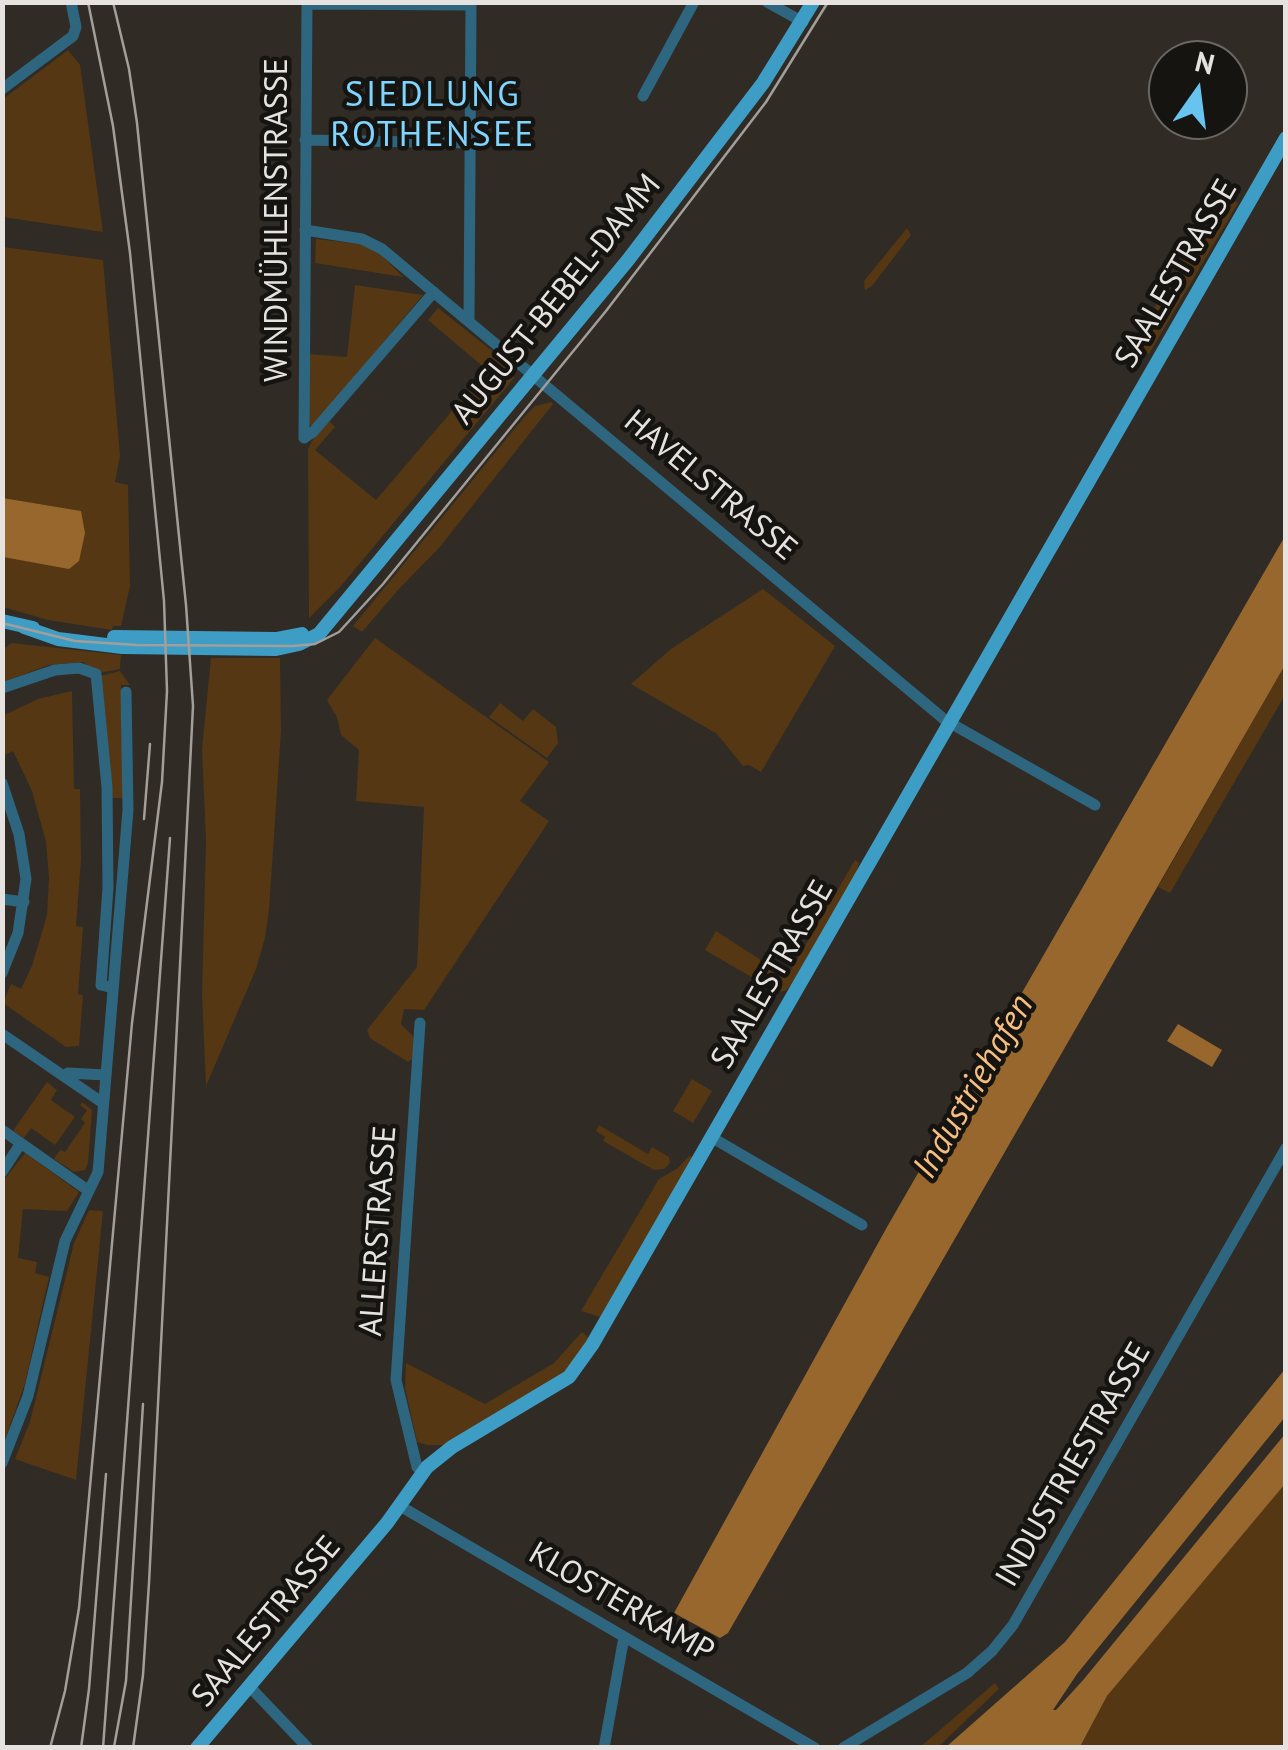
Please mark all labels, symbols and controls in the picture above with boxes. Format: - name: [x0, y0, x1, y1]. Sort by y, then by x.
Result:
- north arrow: [1148, 40, 1248, 140]
- text: N: [1191, 42, 1218, 83]
- street label: WINDMÜHLENSTRASSE: [259, 58, 297, 382]
- district label: SIEDLUNG ROTHENSEE: [330, 75, 536, 157]
- street label: AUGUST-BEBEL-DAMM: [444, 167, 670, 433]
- street label: SAALESTRASSE: [1108, 173, 1246, 375]
- street label: HAVELSTRASSE: [616, 403, 804, 569]
- street label: SAALESTRASSE: [704, 874, 842, 1076]
- water label: Industriehafen: [905, 988, 1043, 1186]
- street label: ALLERSTRASSE: [352, 1125, 406, 1337]
- street label: INDUSTRIESTRASSE: [988, 1336, 1160, 1594]
- street label: SAALESTRASSE: [184, 1529, 350, 1715]
- street label: KLOSTERKAMP: [522, 1535, 720, 1671]

